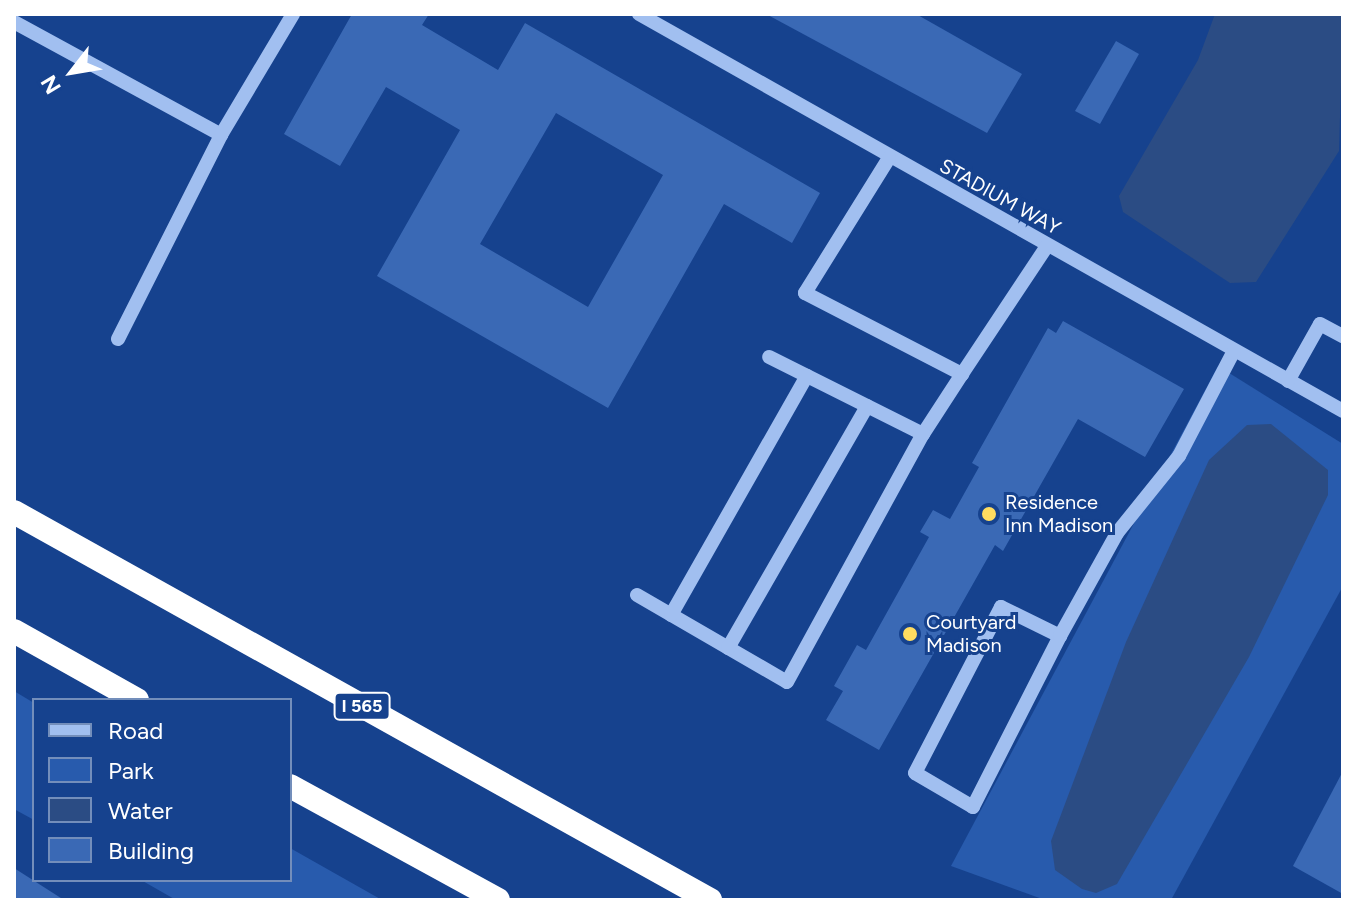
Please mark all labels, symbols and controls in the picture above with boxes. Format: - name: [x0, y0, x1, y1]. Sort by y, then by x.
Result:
- north arrow: [32, 32, 112, 112]
- text: N: [35, 70, 67, 99]
- street label: STADIUM WAY: [935, 154, 1065, 240]
- place label: Residence Inn Madison: [1005, 490, 1113, 537]
- marker: Residence Inn Madison: [980, 505, 998, 523]
- place label: Courtyard Madison: [926, 610, 1016, 657]
- marker: Courtyard Madison: [901, 625, 919, 643]
- road number: I 565: [332, 692, 392, 720]
- legend: [32, 698, 292, 882]
- text: Road: [108, 716, 163, 745]
- text: Park: [108, 756, 154, 785]
- text: Water: [108, 796, 173, 825]
- text: Building: [108, 836, 194, 865]

